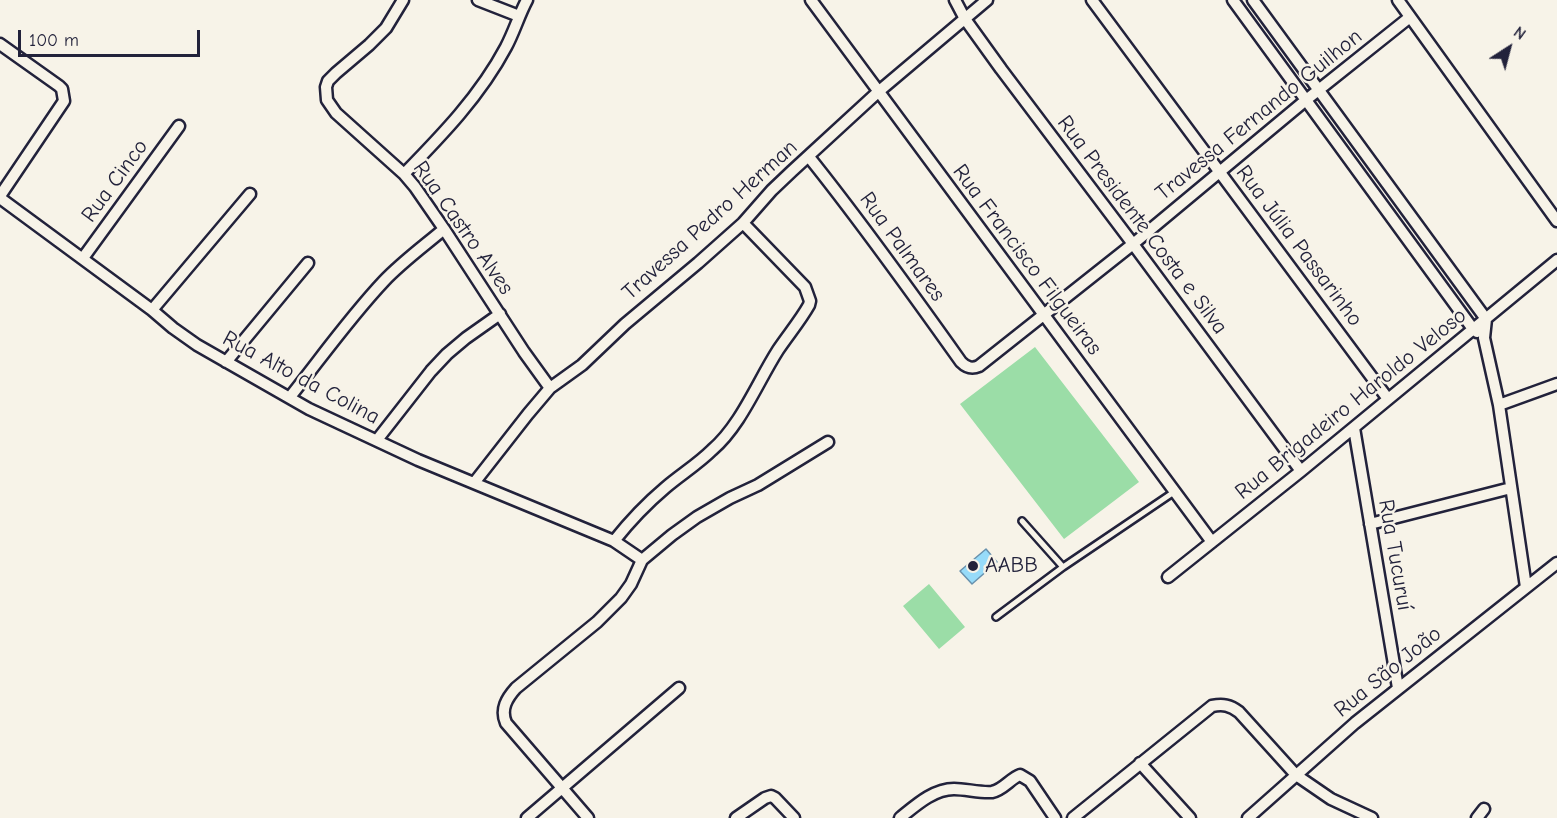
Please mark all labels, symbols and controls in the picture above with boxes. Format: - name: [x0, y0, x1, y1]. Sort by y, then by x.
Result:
- scale bar: [21, 18, 202, 56]
- north arrow: [1479, 18, 1539, 78]
- text: N: [1510, 23, 1529, 44]
- street label: Travessa Fernando Guilhon: [1151, 24, 1367, 206]
- text: 100 m: [29, 30, 79, 51]
- street label: Rua Presidente Costa e Silva: [1051, 111, 1233, 339]
- street label: Rua Cinco: [76, 134, 154, 228]
- street label: Travessa Pedro Herman: [617, 134, 803, 306]
- street label: Rua Castro Alves: [407, 156, 519, 300]
- street label: Rua Francisco Filgueiras: [947, 159, 1107, 361]
- street label: Rua Júlia Passarinho: [1230, 160, 1368, 332]
- street label: Rua Palmares: [854, 187, 950, 307]
- street label: Rua Brigadeiro Haroldo Veloso: [1230, 303, 1472, 505]
- street label: Rua Alto da Colina: [218, 325, 384, 431]
- street label: Rua Tucuruí: [1372, 497, 1418, 613]
- place label: AABB: [985, 553, 1038, 579]
- marker: AABB: [966, 559, 980, 573]
- street label: Rua São João: [1329, 621, 1447, 723]

